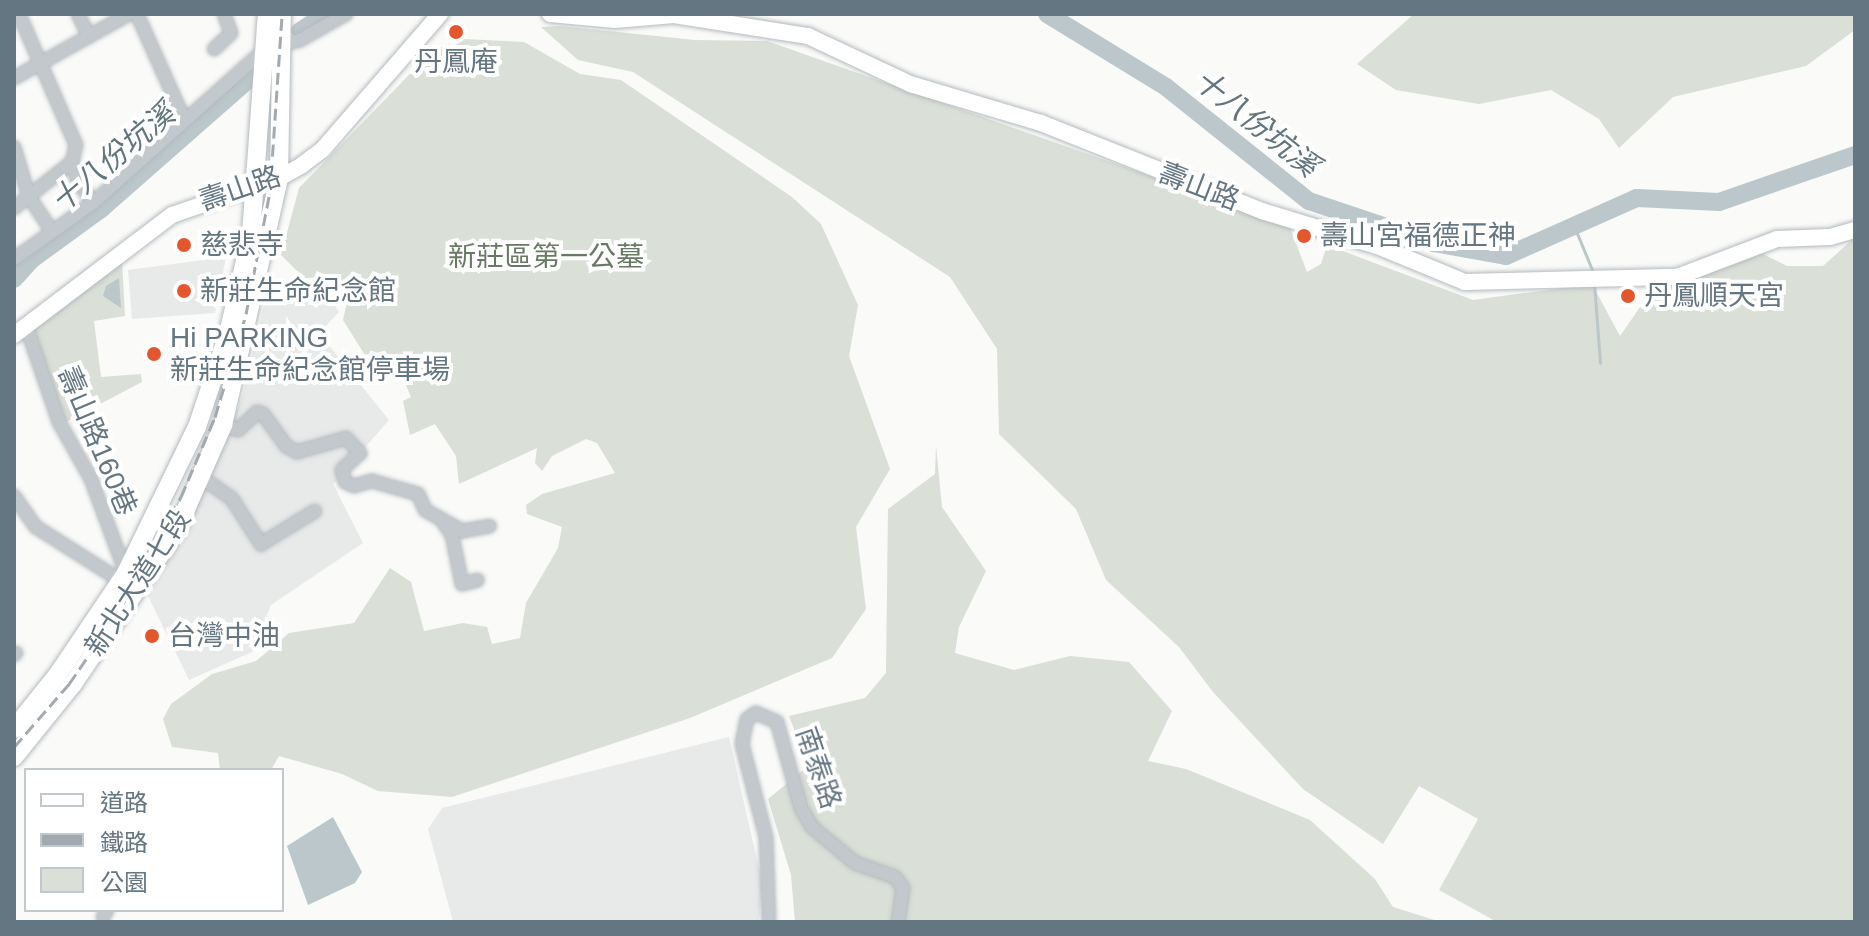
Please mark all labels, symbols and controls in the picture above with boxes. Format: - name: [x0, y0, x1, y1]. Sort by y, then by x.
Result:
- marker: 丹鳳庵: [447, 23, 465, 41]
- place label: 丹鳳庵: [414, 45, 498, 79]
- water label: 十八份坑溪: [1186, 62, 1326, 184]
- water label: 十八份坑溪: [44, 96, 182, 220]
- street label: 壽山路: [1154, 156, 1244, 218]
- street label: 壽山路: [195, 159, 285, 219]
- place label: 壽山宮福德正神: [1320, 219, 1516, 253]
- marker: 壽山宮福德正神: [1295, 227, 1313, 245]
- place label: 慈悲寺: [200, 228, 284, 262]
- marker: 慈悲寺: [175, 236, 193, 254]
- park label: 新莊區第一公墓: [448, 240, 644, 274]
- place label: 新莊生命紀念館: [200, 274, 396, 308]
- place label: 丹鳳順天宮: [1644, 279, 1784, 313]
- marker: 新莊生命紀念館: [175, 282, 193, 300]
- marker: 丹鳳順天宮: [1619, 287, 1637, 305]
- place label: Hi PARKING 新莊生命紀念館停車場: [170, 321, 450, 387]
- marker: Hi PARKING 新莊生命紀念館停車場: [145, 345, 163, 363]
- street label: 壽山路160巷: [51, 361, 143, 521]
- street label: 新北大道七段: [78, 503, 198, 663]
- place label: 台灣中油: [168, 619, 280, 653]
- marker: 台灣中油: [143, 627, 161, 645]
- street label: 南泰路: [788, 723, 848, 813]
- legend: [24, 768, 284, 912]
- text: 道路: [100, 789, 148, 816]
- text: 鐵路: [100, 829, 148, 856]
- text: 公園: [100, 869, 148, 896]

